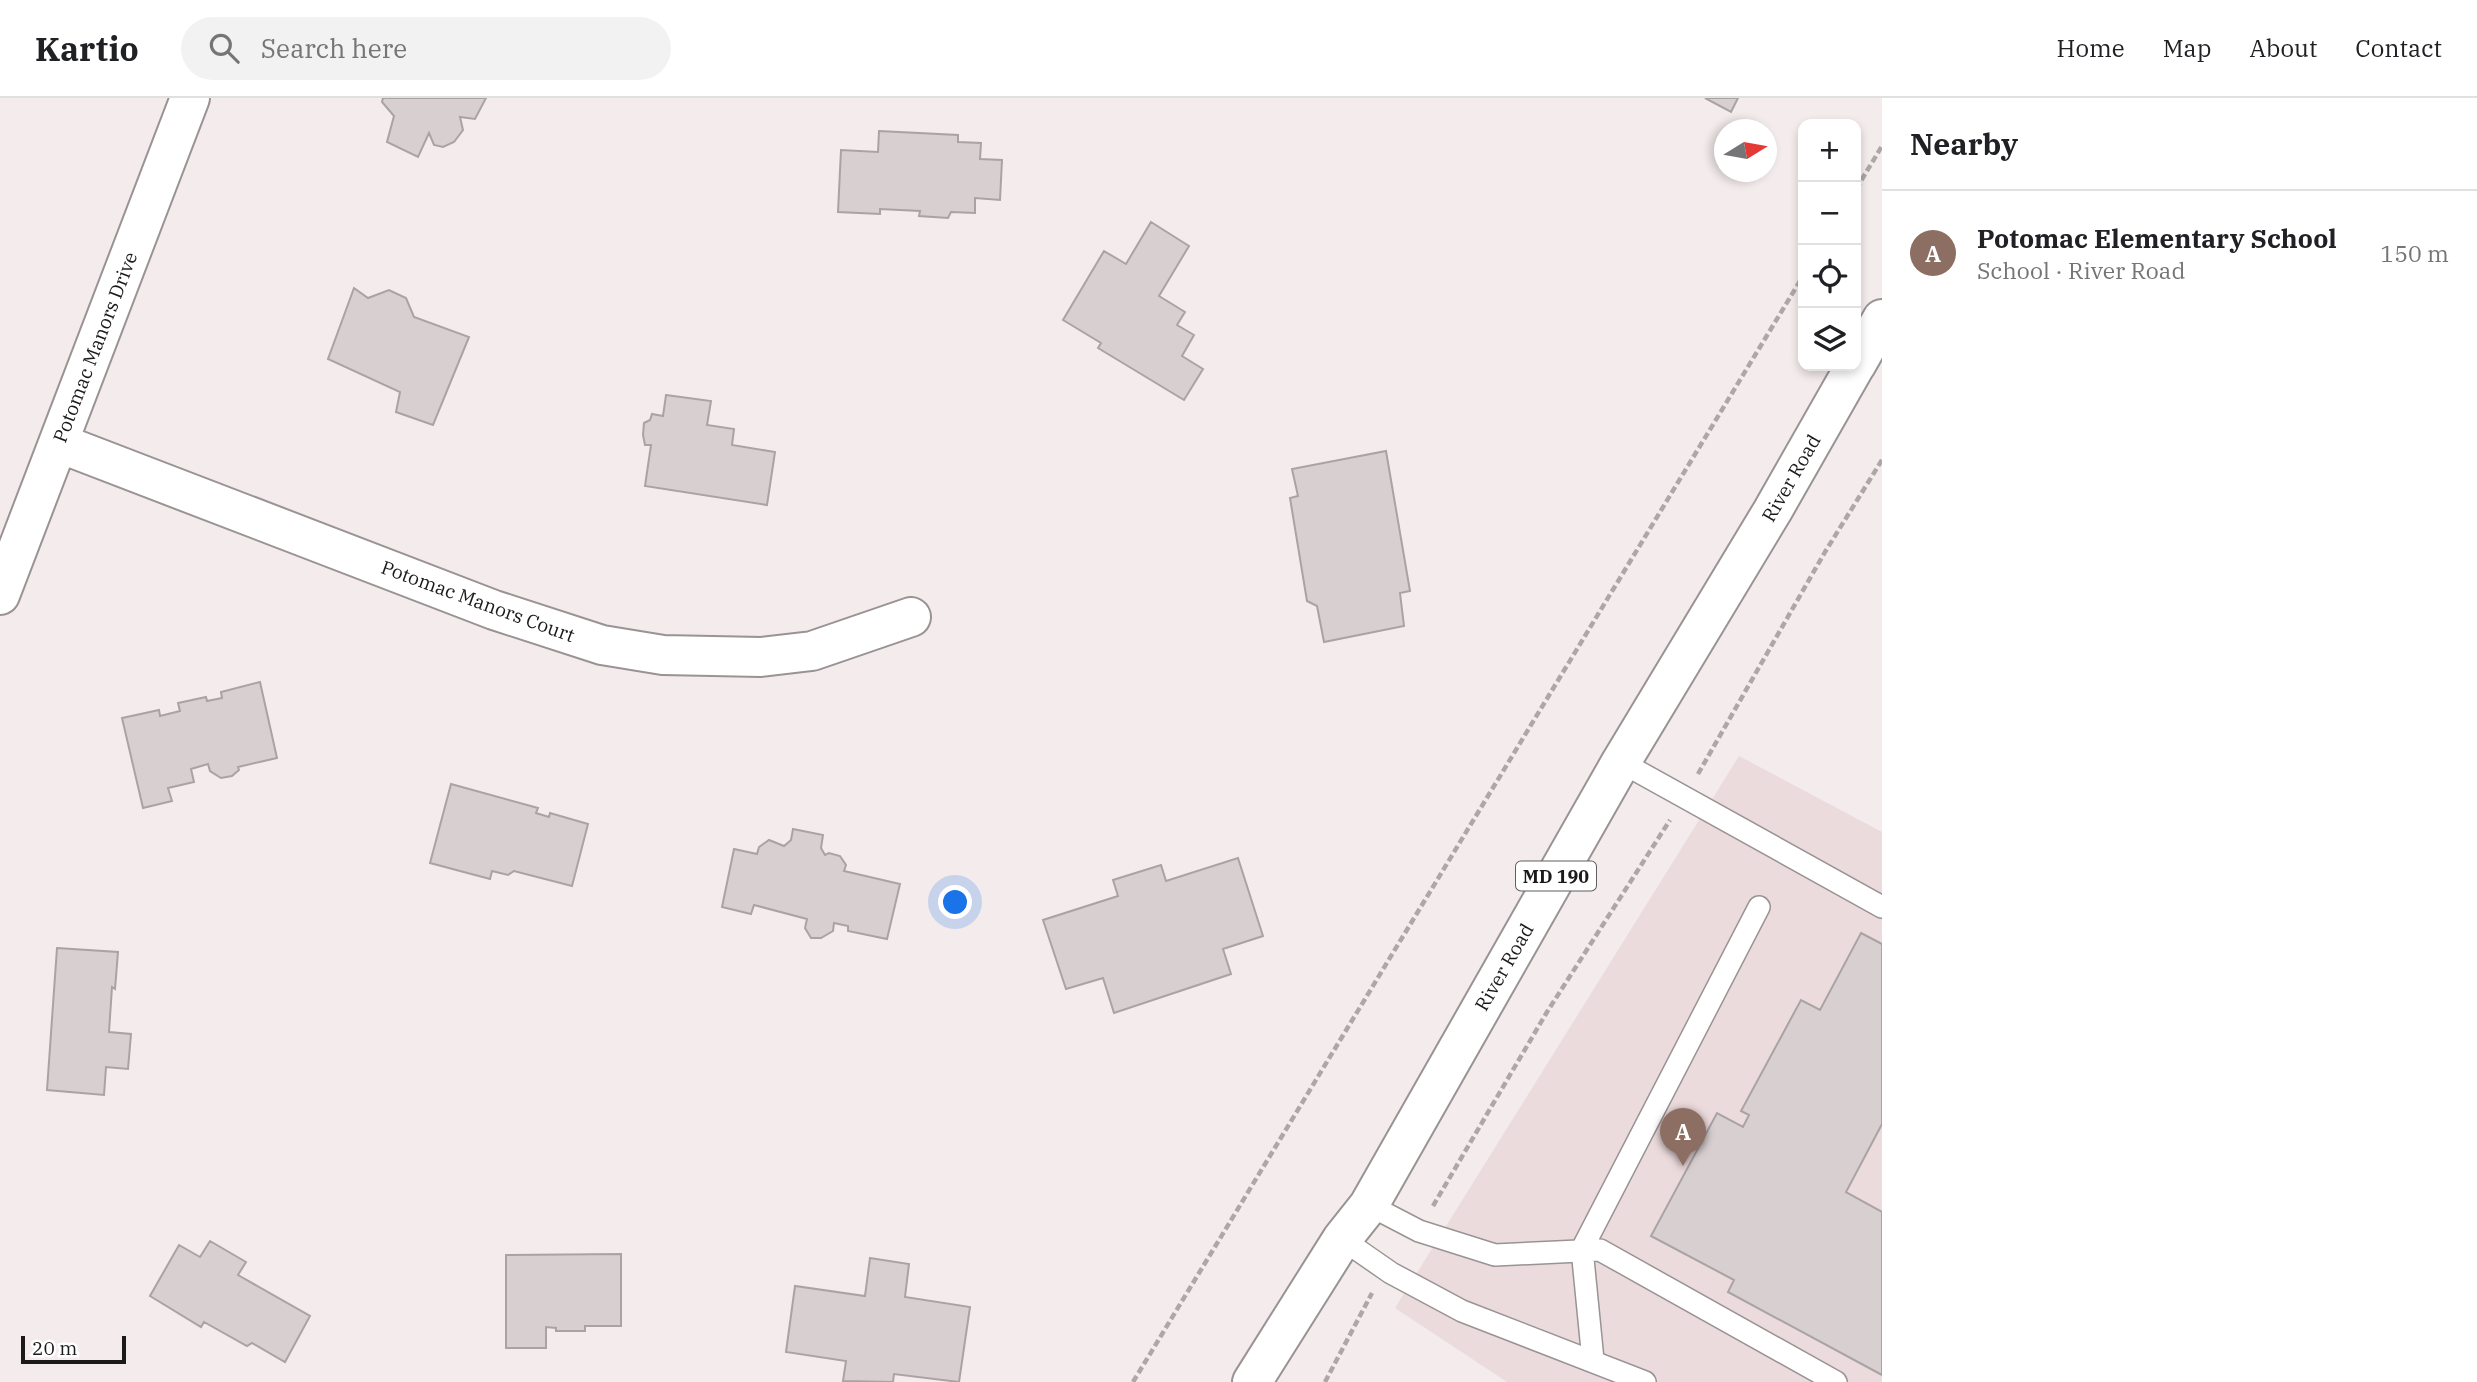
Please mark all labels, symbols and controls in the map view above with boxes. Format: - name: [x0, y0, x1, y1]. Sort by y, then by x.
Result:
- search box: [181, 17, 671, 80]
- text: Kartio: [35, 27, 139, 70]
- icon: search: [205, 29, 243, 67]
- text: Search here: [261, 31, 407, 65]
- text: Home: [2057, 32, 2125, 64]
- text: Map: [2163, 32, 2211, 64]
- text: About: [2249, 32, 2317, 64]
- text: Contact: [2355, 32, 2442, 64]
- north arrow: [1714, 119, 1777, 182]
- map controls: [1798, 119, 1861, 371]
- button: +: [1798, 119, 1861, 182]
- text: Nearby: [1910, 124, 2018, 163]
- button: −: [1798, 182, 1861, 245]
- text: Potomac Elementary School: [1977, 221, 2337, 255]
- text: A: [1925, 238, 1941, 268]
- text: 150 m: [2380, 238, 2449, 268]
- button: locate: [1798, 245, 1861, 308]
- street label: Potomac Manors Drive: [48, 248, 142, 446]
- text: School · River Road: [1977, 255, 2185, 285]
- button: layers: [1798, 308, 1861, 371]
- street label: River Road: [1756, 430, 1826, 526]
- street label: Potomac Manors Court: [378, 555, 578, 647]
- road number: MD 190: [1516, 862, 1596, 890]
- your location: [938, 885, 972, 919]
- street label: River Road: [1469, 919, 1539, 1015]
- pin: A: [1660, 1108, 1706, 1166]
- scale bar: [21, 1333, 126, 1365]
- text: 20 m: [32, 1336, 77, 1360]

